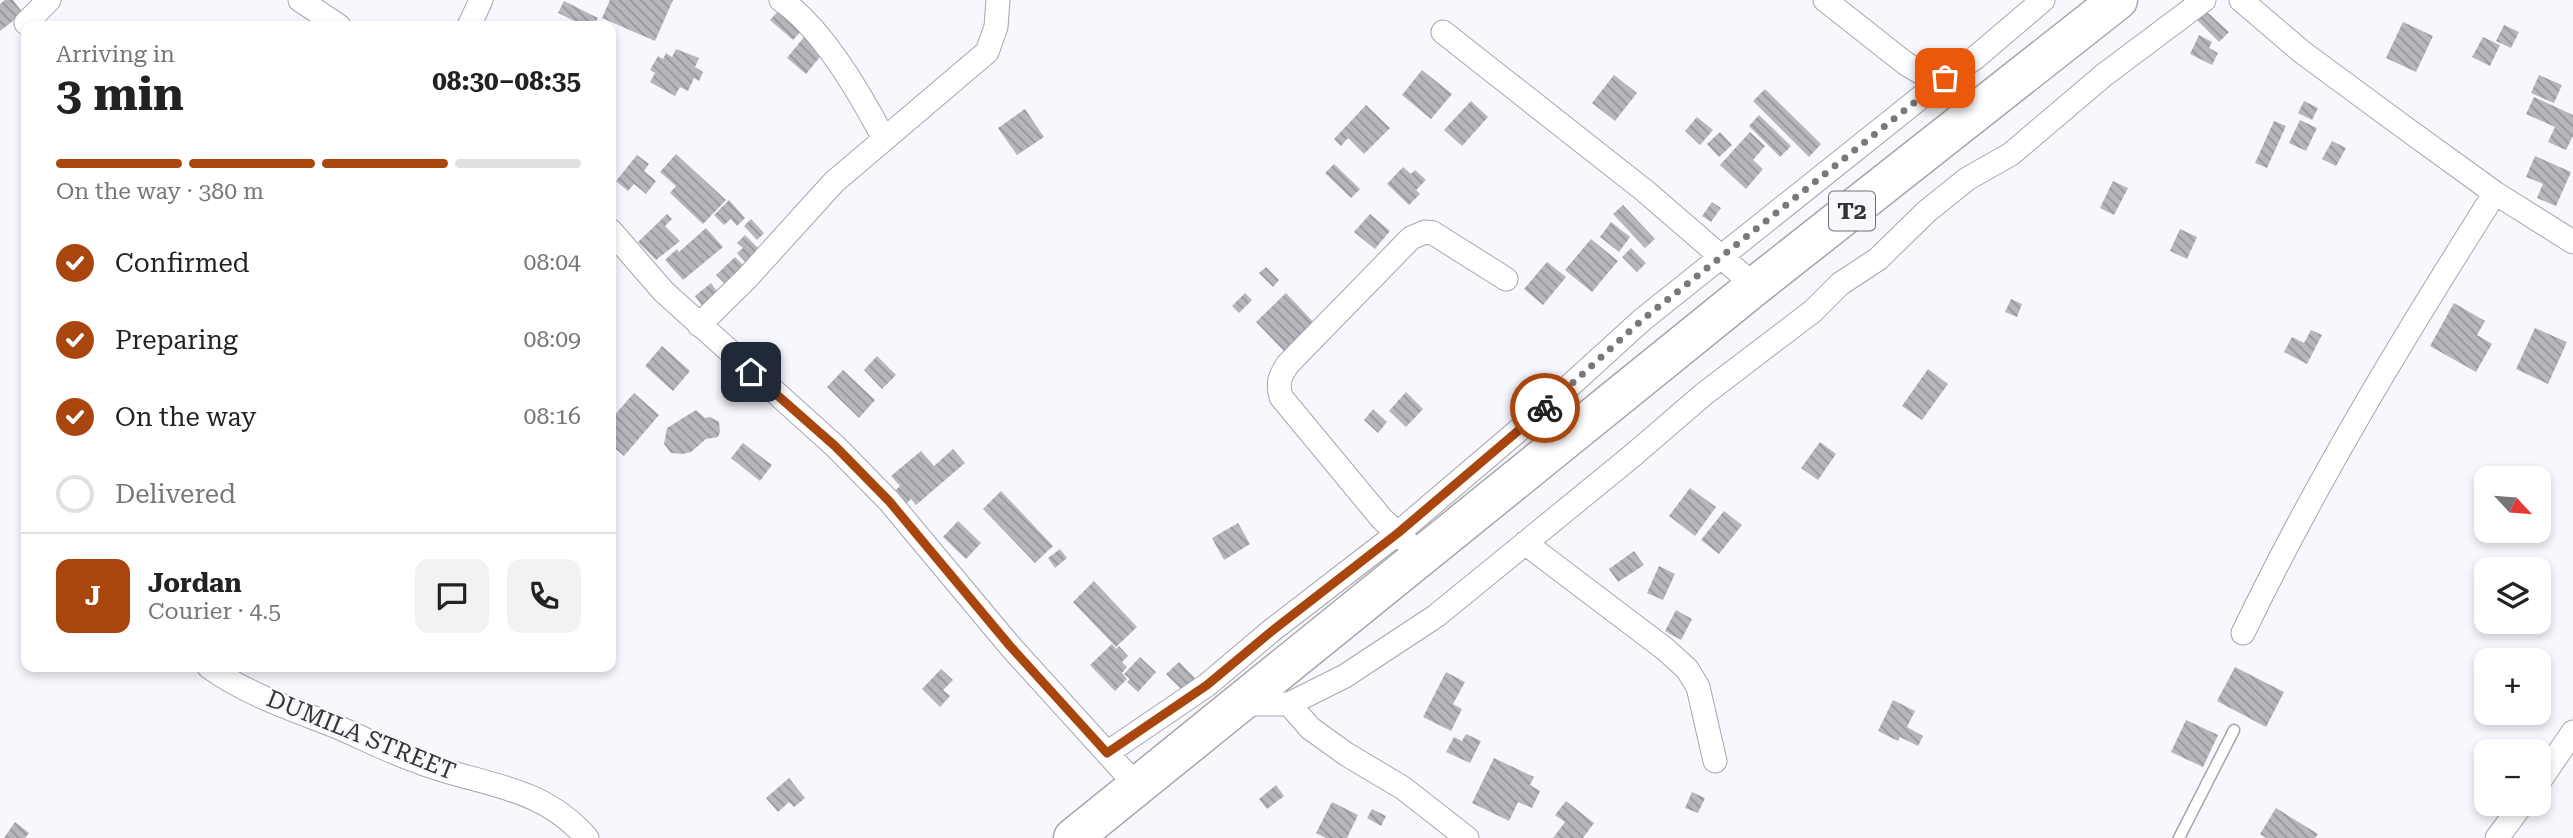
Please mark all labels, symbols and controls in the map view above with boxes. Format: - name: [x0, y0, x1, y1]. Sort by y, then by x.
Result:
- text: Arriving in: [56, 41, 175, 68]
- pin: [1915, 48, 1975, 108]
- icon: bag: [1926, 59, 1964, 97]
- text: 08:30–08:35: [432, 66, 581, 96]
- text: 3 min: [56, 67, 184, 121]
- text: On the way · 380 m: [56, 178, 264, 205]
- road number: T2: [1829, 192, 1875, 230]
- icon: check: [56, 244, 94, 282]
- text: Confirmed: [115, 248, 250, 278]
- text: 08:04: [524, 249, 581, 276]
- icon: check: [56, 321, 94, 359]
- text: Preparing: [115, 325, 238, 355]
- text: 08:09: [524, 326, 581, 353]
- pin: [721, 342, 781, 402]
- icon: home: [732, 353, 770, 391]
- courier: [1510, 373, 1580, 443]
- icon: bike: [1526, 389, 1564, 427]
- icon: check: [56, 398, 94, 436]
- text: On the way: [115, 402, 256, 432]
- text: 08:16: [524, 403, 581, 430]
- north arrow: [2474, 466, 2552, 542]
- map controls: [2474, 466, 2551, 816]
- text: Delivered: [115, 479, 236, 509]
- button: layers: [2474, 557, 2551, 634]
- button: chat: [415, 559, 489, 633]
- button: phone: [507, 559, 581, 633]
- text: Jordan: [148, 568, 242, 598]
- text: J: [85, 581, 101, 611]
- text: Courier · 4.5: [148, 598, 281, 625]
- button: +: [2474, 648, 2551, 725]
- street label: DUMILA STREET: [262, 684, 460, 786]
- button: −: [2474, 739, 2551, 816]

